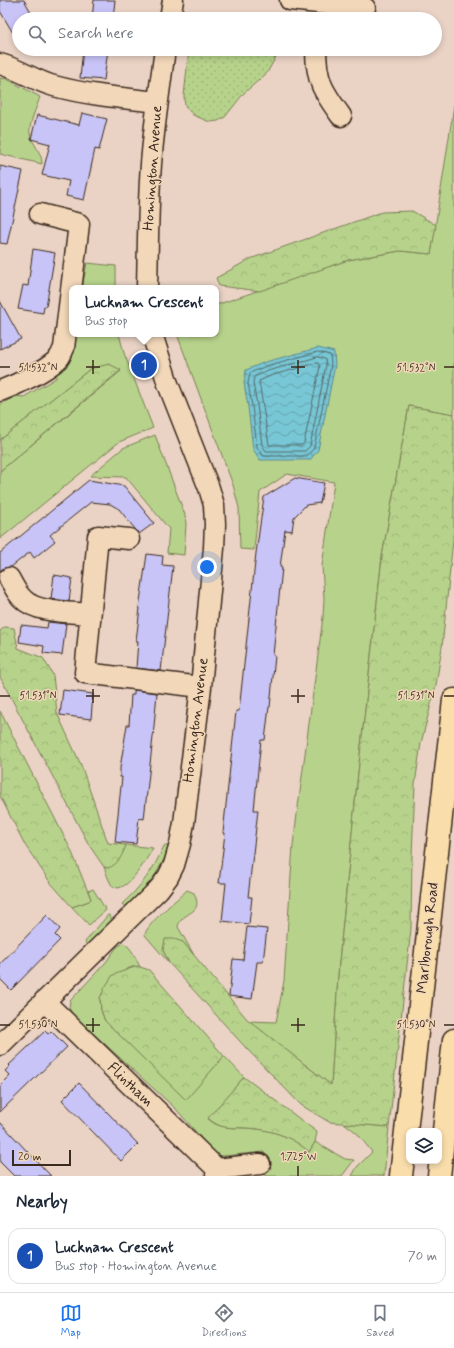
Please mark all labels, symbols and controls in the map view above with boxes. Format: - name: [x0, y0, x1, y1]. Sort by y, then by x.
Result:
- search box: [12, 12, 442, 56]
- icon: search: [26, 23, 48, 45]
- text: Search here: [58, 24, 134, 44]
- street label: Homington Avenue: [139, 105, 167, 231]
- popup: [69, 285, 219, 337]
- text: Lucknam Crescent: [85, 293, 203, 313]
- text: Bus stop: [85, 313, 128, 330]
- pin: 1: [131, 350, 157, 380]
- text: 51.532°N: [19, 361, 58, 375]
- text: 51.532°N: [397, 361, 436, 375]
- your location: [197, 557, 217, 577]
- street label: Homington Avenue: [178, 656, 214, 784]
- text: 51.531°N: [20, 689, 57, 703]
- text: 51.531°N: [398, 689, 435, 703]
- street label: Marlborough Road: [412, 881, 444, 995]
- text: 51.530°N: [19, 1018, 58, 1032]
- text: 51.530°N: [397, 1018, 436, 1032]
- street label: Flintham: [103, 1058, 157, 1112]
- map controls: [406, 1128, 442, 1164]
- button: layers: [406, 1128, 442, 1164]
- scale bar: [12, 1148, 71, 1167]
- text: 20 m: [18, 1150, 41, 1164]
- text: 1.725°W: [280, 1150, 316, 1164]
- text: Nearby: [16, 1191, 68, 1213]
- text: Lucknam Crescent: [55, 1238, 174, 1258]
- text: 1: [27, 1248, 33, 1265]
- text: 70 m: [408, 1248, 437, 1265]
- text: Bus stop · Homington Avenue: [55, 1258, 217, 1275]
- tab: Map: [60, 1302, 82, 1340]
- tab: Directions: [201, 1302, 247, 1340]
- tab: Saved: [366, 1302, 394, 1340]

